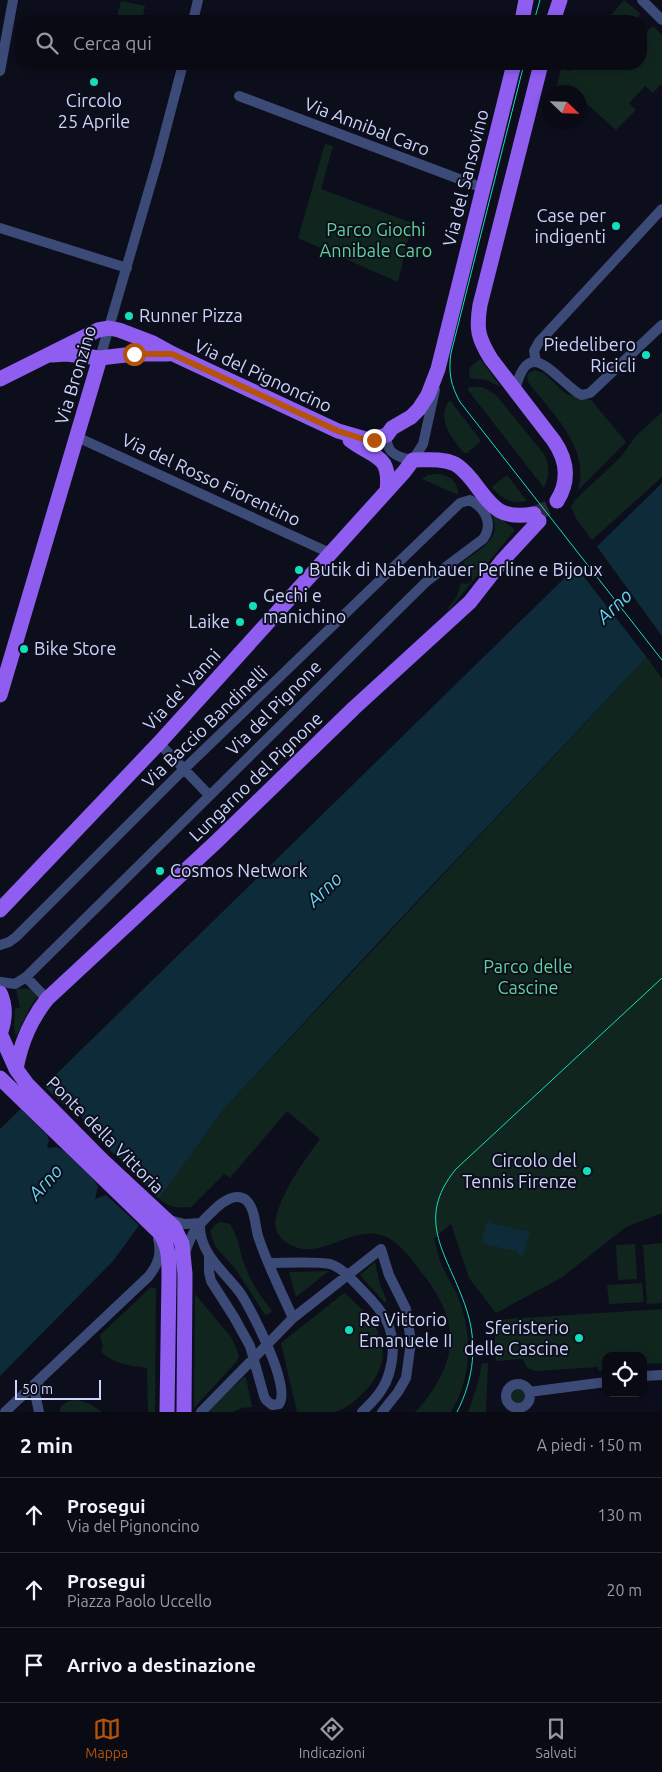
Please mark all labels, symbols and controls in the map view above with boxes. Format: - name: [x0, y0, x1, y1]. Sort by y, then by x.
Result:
- search box: [15, 15, 647, 70]
- icon: search: [33, 29, 61, 57]
- text: Cerca qui: [73, 32, 152, 54]
- marker: Circolo 25 Aprile: [88, 76, 100, 88]
- north arrow: [542, 85, 587, 130]
- place label: Circolo 25 Aprile: [58, 90, 130, 131]
- street label: Via Annibal Caro: [302, 93, 433, 159]
- street label: Via del Sansovino: [438, 107, 492, 248]
- place label: Case per indigenti: [534, 205, 606, 246]
- park label: Parco Giochi Annibale Caro: [320, 219, 432, 260]
- marker: Case per indigenti: [610, 220, 622, 232]
- place label: Runner Pizza: [139, 305, 243, 325]
- marker: Runner Pizza: [123, 310, 135, 322]
- street label: Via Bronzino: [51, 323, 100, 427]
- place label: Piedelibero Ricicli: [544, 334, 636, 375]
- street label: Via del Pignoncino: [192, 335, 335, 416]
- route start: [123, 343, 146, 366]
- marker: Piedelibero Ricicli: [640, 349, 652, 361]
- street label: Via del Rosso Fiorentino: [119, 429, 304, 529]
- route end: [363, 429, 386, 452]
- place label: Butik di Nabenhauer Perline e Bijoux: [309, 559, 603, 579]
- marker: Butik di Nabenhauer Perline e Bijoux: [293, 564, 305, 576]
- water label: Arno: [591, 584, 636, 629]
- place label: Gechi e manichino: [263, 585, 346, 626]
- marker: Gechi e manichino: [247, 600, 259, 612]
- place label: Laike: [188, 611, 230, 631]
- marker: Laike: [234, 616, 246, 628]
- place label: Bike Store: [34, 638, 116, 658]
- marker: Bike Store: [18, 643, 30, 655]
- street label: Via de' Vanni: [139, 645, 224, 734]
- street label: Via del Pignone: [222, 656, 325, 759]
- street label: Via Baccio Bandinelli: [138, 661, 271, 791]
- street label: Lungarno del Pignone: [185, 708, 326, 845]
- place label: Cosmos Network: [170, 860, 308, 880]
- marker: Cosmos Network: [154, 865, 166, 877]
- water label: Arno: [301, 867, 346, 912]
- park label: Parco delle Cascine: [483, 956, 573, 997]
- street label: Ponte della Vittoria: [43, 1072, 168, 1197]
- place label: Circolo del Tennis Firenze: [462, 1150, 577, 1191]
- water label: Arno: [23, 1160, 67, 1205]
- marker: Circolo del Tennis Firenze: [581, 1165, 593, 1177]
- place label: Re Vittorio Emanuele II: [359, 1309, 452, 1350]
- place label: Sferisterio delle Cascine: [464, 1317, 569, 1358]
- marker: Re Vittorio Emanuele II: [343, 1324, 355, 1336]
- marker: Sferisterio delle Cascine: [573, 1332, 585, 1344]
- map controls: [602, 1352, 647, 1397]
- button: locate: [602, 1352, 647, 1397]
- scale bar: [15, 1377, 101, 1400]
- text: 50 m: [22, 1381, 53, 1397]
- text: 2 min: [20, 1433, 73, 1457]
- text: A piedi · 150 m: [537, 1436, 642, 1454]
- text: Prosegui: [67, 1495, 146, 1517]
- icon: ahead: [20, 1501, 48, 1529]
- text: 130 m: [597, 1506, 642, 1524]
- text: Via del Pignoncino: [67, 1517, 200, 1535]
- text: Prosegui: [67, 1570, 146, 1592]
- icon: ahead: [20, 1576, 48, 1604]
- text: 20 m: [606, 1581, 642, 1599]
- text: Piazza Paolo Uccello: [67, 1592, 212, 1610]
- icon: arrive: [20, 1651, 48, 1679]
- text: Arrivo a destinazione: [67, 1654, 256, 1676]
- tab: Mappa: [85, 1715, 128, 1761]
- tab: Indicazioni: [299, 1715, 365, 1761]
- tab: Salvati: [536, 1715, 577, 1761]

